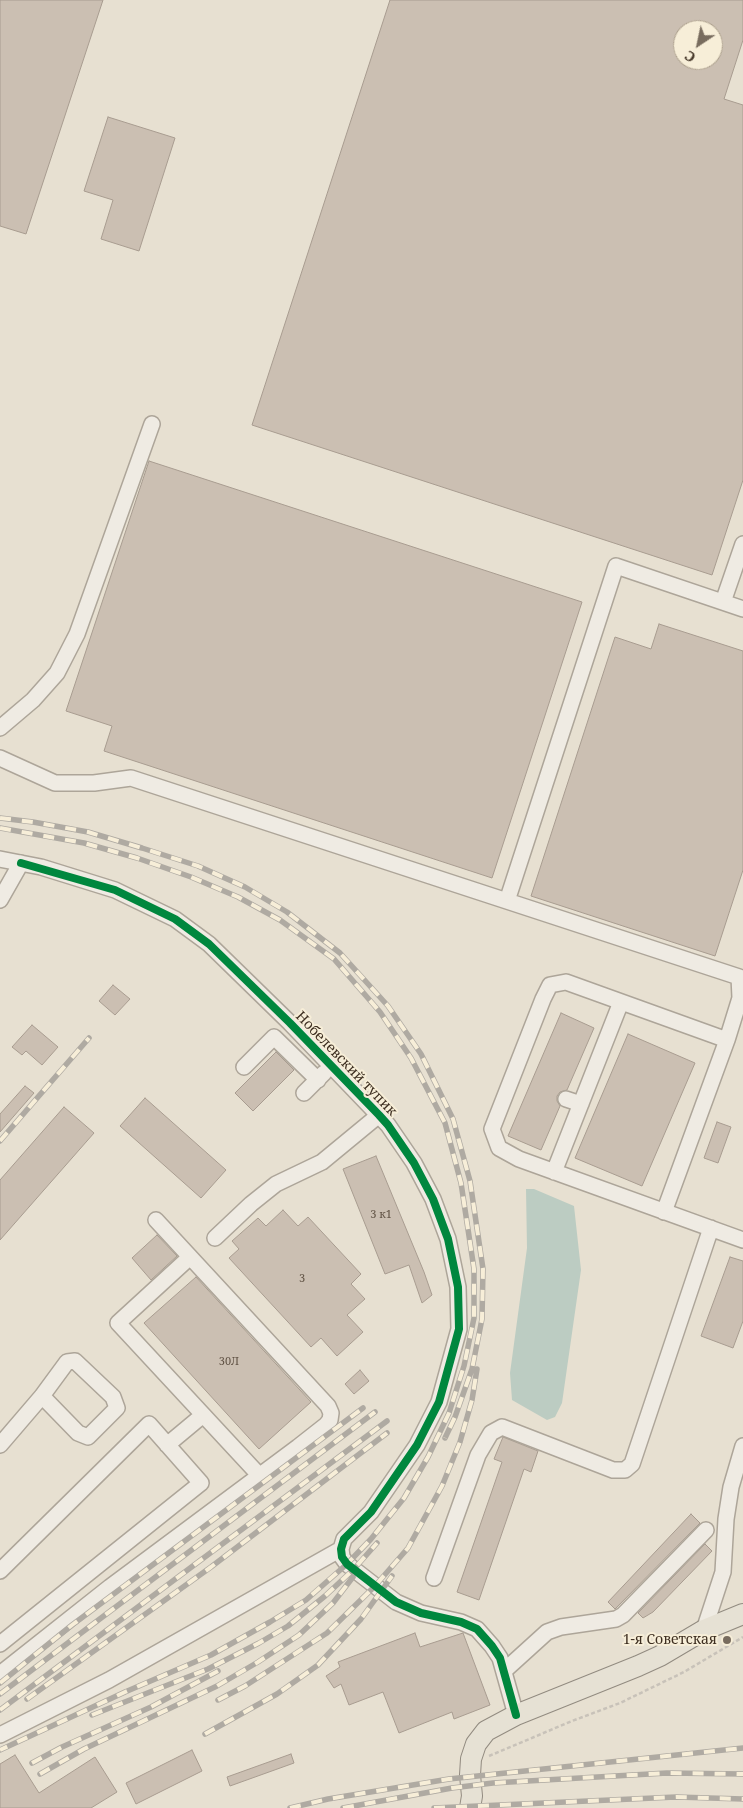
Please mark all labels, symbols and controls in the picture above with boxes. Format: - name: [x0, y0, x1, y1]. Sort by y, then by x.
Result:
- north arrow: [673, 20, 723, 70]
- text: С: [681, 47, 699, 67]
- street label: Нобелевский тупик: [292, 1008, 400, 1120]
- house number: 3 к1: [370, 1208, 392, 1222]
- house number: 3: [299, 1272, 305, 1286]
- house number: 30Л: [219, 1355, 239, 1369]
- place label: 1-я Советская: [623, 1632, 717, 1648]
- marker: 1-я Советская: [721, 1634, 733, 1646]

